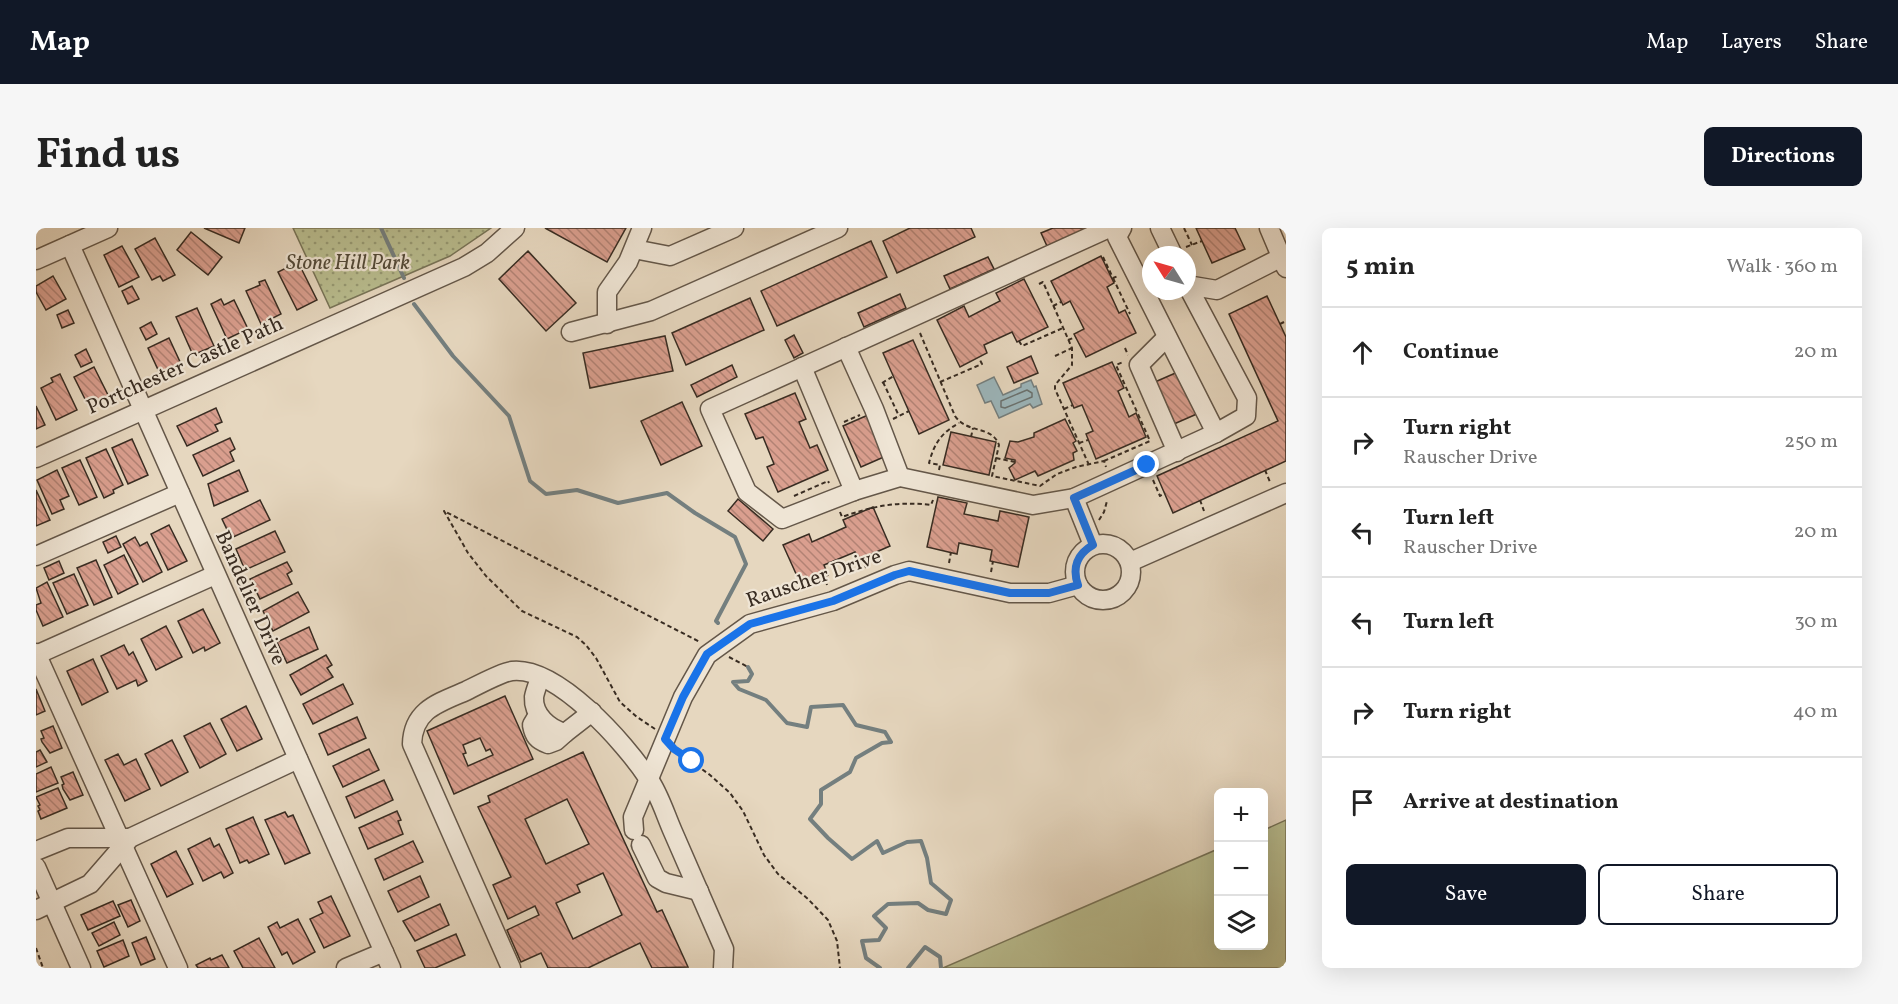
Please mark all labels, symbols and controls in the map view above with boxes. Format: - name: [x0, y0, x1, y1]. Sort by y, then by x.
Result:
- text: Map: [30, 23, 90, 62]
- text: Map: [1646, 28, 1688, 57]
- text: Layers: [1721, 28, 1782, 57]
- text: Share: [1815, 28, 1868, 57]
- text: Find us: [36, 127, 180, 186]
- button: Directions: [1704, 127, 1862, 186]
- north arrow: [1142, 246, 1196, 300]
- park label: Stone Hill Park: [286, 249, 410, 278]
- text: 5 min: [1346, 249, 1415, 285]
- text: Walk · 360 m: [1726, 253, 1838, 281]
- street label: Portchester Castle Path: [82, 310, 288, 422]
- icon: ahead: [1346, 336, 1379, 369]
- text: Continue: [1403, 337, 1499, 368]
- text: 20 m: [1794, 338, 1838, 366]
- text: Turn right: [1403, 413, 1511, 444]
- icon: right: [1346, 426, 1379, 459]
- text: 250 m: [1784, 428, 1838, 456]
- text: Rauscher Drive: [1403, 444, 1538, 472]
- route end: [1133, 451, 1159, 477]
- text: Turn left: [1403, 503, 1494, 534]
- icon: left: [1346, 516, 1379, 549]
- text: 20 m: [1794, 518, 1838, 546]
- street label: Bandelier Drive: [207, 526, 293, 670]
- text: Rauscher Drive: [1403, 534, 1538, 562]
- street label: Rauscher Drive: [742, 542, 886, 616]
- icon: left: [1346, 606, 1379, 639]
- text: Turn left: [1403, 607, 1494, 638]
- text: 30 m: [1794, 608, 1838, 636]
- icon: right: [1346, 696, 1379, 729]
- text: Turn right: [1403, 697, 1511, 728]
- text: 40 m: [1793, 698, 1838, 726]
- route start: [678, 747, 704, 773]
- icon: arrive: [1346, 786, 1379, 819]
- text: Arrive at destination: [1403, 787, 1619, 818]
- map controls: [1214, 788, 1268, 950]
- button: +: [1214, 788, 1268, 842]
- button: −: [1214, 842, 1268, 896]
- button: Save: [1346, 864, 1586, 925]
- button: Share: [1598, 864, 1838, 925]
- button: layers: [1214, 896, 1268, 950]

